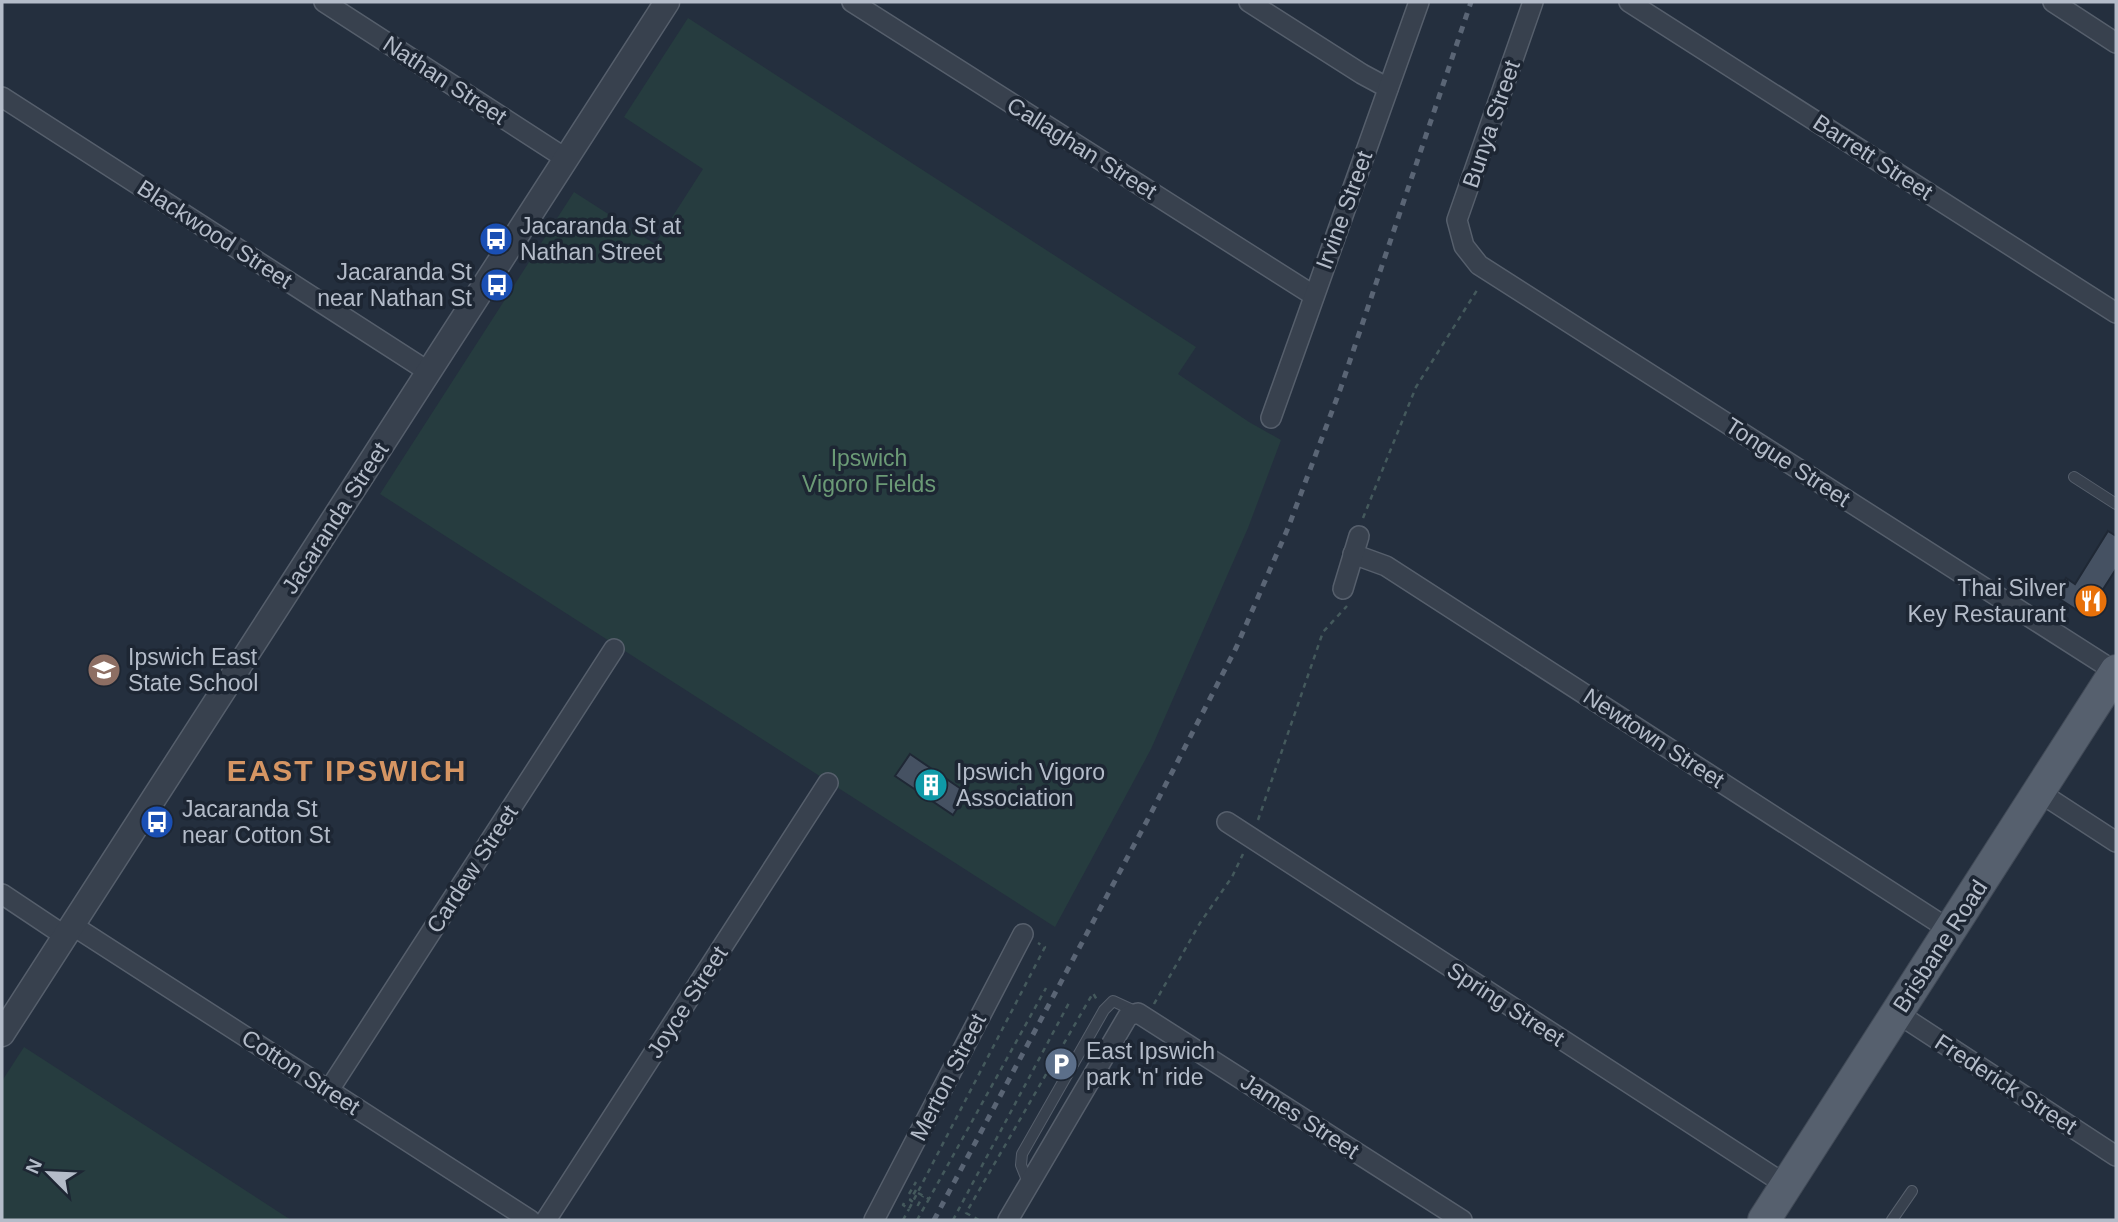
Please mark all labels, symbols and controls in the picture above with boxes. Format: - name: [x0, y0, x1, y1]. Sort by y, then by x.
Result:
- street label: Nathan Street: [378, 30, 512, 130]
- street label: Bunya Street: [1457, 56, 1525, 191]
- street label: Callaghan Street: [1002, 92, 1162, 205]
- street label: Barrett Street: [1809, 109, 1938, 205]
- street label: Irvine Street: [1311, 147, 1378, 273]
- street label: Blackwood Street: [133, 174, 298, 294]
- place label: Jacaranda St at Nathan Street: [520, 213, 682, 265]
- bus stop icon: Jacaranda St at Nathan Street: [477, 220, 515, 258]
- place label: Jacaranda St near Nathan St: [317, 259, 473, 311]
- bus stop icon: Jacaranda St near Nathan St: [478, 266, 516, 304]
- street label: Tongue Street: [1721, 412, 1856, 512]
- street label: Jacaranda Street: [276, 437, 394, 599]
- park label: Ipswich Vigoro Fields: [802, 445, 936, 497]
- place label: Thai Silver Key Restaurant: [1907, 575, 2067, 627]
- restaurant icon: Thai Silver Key Restaurant: [2072, 582, 2110, 620]
- place label: Ipswich East State School: [128, 644, 258, 696]
- school or university icon: Ipswich East State School: [85, 651, 123, 689]
- street label: Newtown Street: [1579, 683, 1730, 793]
- district label: EAST IPSWICH: [227, 754, 467, 787]
- place label: Ipswich Vigoro Association: [956, 759, 1105, 811]
- building icon: Ipswich Vigoro Association: [912, 766, 950, 804]
- place label: Jacaranda St near Cotton St: [182, 796, 331, 848]
- street label: Cardew Street: [421, 800, 523, 938]
- bus stop icon: Jacaranda St near Cotton St: [138, 803, 176, 841]
- street label: Brisbane Road: [1888, 875, 1992, 1017]
- street label: Joyce Street: [641, 941, 733, 1063]
- street label: Spring Street: [1443, 957, 1570, 1052]
- street label: Merton Street: [905, 1008, 991, 1145]
- street label: Cotton Street: [237, 1024, 365, 1120]
- street label: Frederick Street: [1930, 1029, 2082, 1140]
- place label: East Ipswich park 'n' ride: [1086, 1038, 1215, 1090]
- parking icon: East Ipswich park 'n' ride: [1042, 1045, 1080, 1083]
- street label: James Street: [1236, 1068, 1364, 1164]
- north arrow: [14, 1138, 84, 1208]
- text: N: [22, 1156, 46, 1177]

